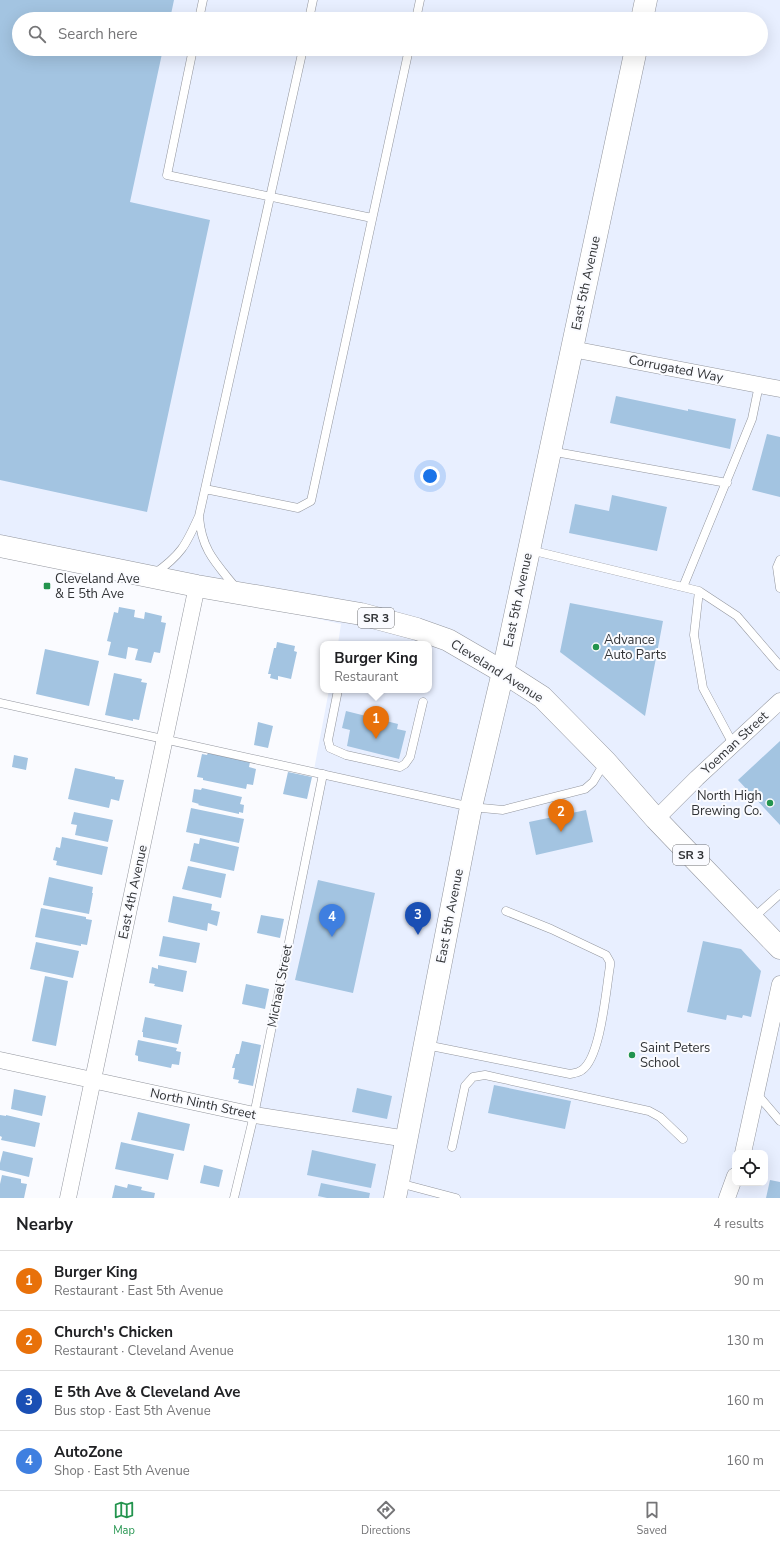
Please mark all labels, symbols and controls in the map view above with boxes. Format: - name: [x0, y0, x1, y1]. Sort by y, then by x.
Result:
- search box: [12, 12, 768, 56]
- icon: search: [26, 23, 48, 45]
- text: Search here: [58, 24, 138, 44]
- street label: East 5th Avenue: [567, 234, 605, 332]
- street label: Corrugated Way: [627, 351, 725, 387]
- your location: [420, 466, 440, 486]
- street label: East 5th Avenue: [499, 551, 537, 649]
- place label: Cleveland Ave & E 5th Ave: [55, 570, 140, 603]
- marker: Cleveland Ave & E 5th Ave: [42, 581, 52, 591]
- road number: SR 3: [358, 608, 394, 628]
- place label: Advance Auto Parts: [604, 631, 666, 664]
- street label: Cleveland Avenue: [447, 635, 547, 707]
- popup: [320, 641, 432, 693]
- marker: Advance Auto Parts: [591, 642, 601, 652]
- text: Burger King: [334, 648, 418, 668]
- text: Restaurant: [334, 668, 398, 686]
- pin: 1: [363, 706, 389, 739]
- street label: Yoeman Street: [697, 707, 773, 779]
- place label: North High Brewing Co.: [691, 787, 762, 820]
- marker: North High Brewing Co.: [765, 798, 775, 808]
- pin: 2: [548, 799, 574, 832]
- street label: East 4th Avenue: [114, 843, 152, 941]
- road number: SR 3: [673, 845, 709, 865]
- street label: East 5th Avenue: [432, 867, 468, 965]
- pin: 3: [405, 902, 431, 935]
- pin: 4: [319, 904, 345, 937]
- street label: Michael Street: [263, 943, 297, 1029]
- place label: Saint Peters School: [640, 1039, 710, 1072]
- marker: Saint Peters School: [627, 1050, 637, 1060]
- street label: North Ninth Street: [148, 1084, 258, 1124]
- map controls: [732, 1150, 768, 1186]
- button: locate: [732, 1150, 768, 1186]
- text: Nearby: [16, 1213, 73, 1236]
- text: 4 results: [713, 1215, 764, 1233]
- text: Burger King: [54, 1262, 138, 1282]
- text: 1: [25, 1272, 33, 1290]
- text: 90 m: [734, 1272, 764, 1290]
- text: Restaurant · East 5th Avenue: [54, 1282, 223, 1300]
- text: Church's Chicken: [54, 1322, 173, 1342]
- text: 2: [25, 1332, 33, 1350]
- text: 130 m: [726, 1332, 764, 1350]
- text: Restaurant · Cleveland Avenue: [54, 1342, 234, 1360]
- text: E 5th Ave & Cleveland Ave: [54, 1382, 240, 1402]
- text: 3: [25, 1392, 33, 1410]
- text: 160 m: [726, 1392, 764, 1410]
- text: Bus stop · East 5th Avenue: [54, 1402, 211, 1420]
- text: AutoZone: [54, 1442, 123, 1462]
- text: 4: [25, 1452, 33, 1470]
- text: 160 m: [726, 1452, 764, 1470]
- text: Shop · East 5th Avenue: [54, 1462, 190, 1480]
- tab: Map: [113, 1499, 135, 1538]
- tab: Directions: [361, 1499, 411, 1538]
- tab: Saved: [637, 1499, 667, 1538]

